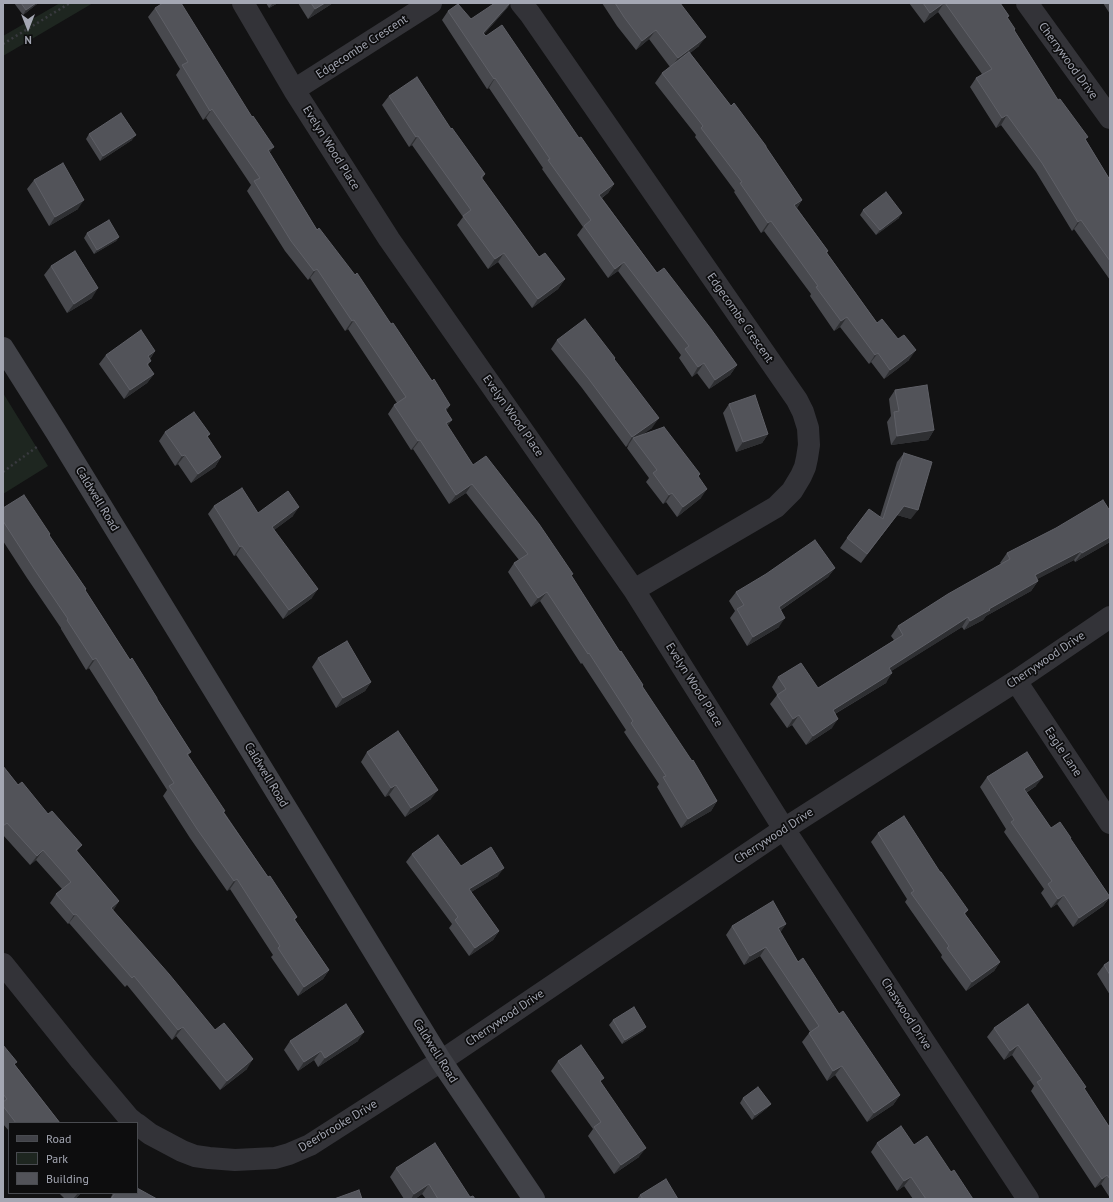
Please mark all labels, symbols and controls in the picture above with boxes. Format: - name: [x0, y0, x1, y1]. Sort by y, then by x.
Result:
- north arrow: [8, 8, 48, 48]
- street label: Edgecombe Crescent: [314, 12, 410, 82]
- street label: Cherrywood Drive: [1035, 20, 1101, 102]
- text: N: [24, 33, 32, 47]
- street label: Evelyn Wood Place: [299, 103, 363, 193]
- street label: Edgecombe Crescent: [704, 270, 776, 366]
- street label: Evelyn Wood Place: [479, 372, 547, 460]
- street label: Caldwell Road: [72, 464, 122, 534]
- street label: Cherrywood Drive: [1004, 628, 1088, 692]
- street label: Evelyn Wood Place: [662, 640, 726, 730]
- street label: Eagle Lane: [1041, 725, 1085, 779]
- street label: Caldwell Road: [241, 740, 291, 810]
- street label: Cherrywood Drive: [732, 805, 816, 867]
- street label: Chaswood Drive: [877, 975, 935, 1053]
- street label: Cherrywood Drive: [463, 986, 547, 1050]
- street label: Caldwell Road: [410, 1016, 460, 1086]
- street label: Deerbrooke Drive: [296, 1097, 380, 1155]
- legend: [8, 1122, 138, 1194]
- text: Road: [46, 1131, 71, 1146]
- text: Park: [46, 1151, 68, 1166]
- text: Building: [46, 1171, 89, 1186]

